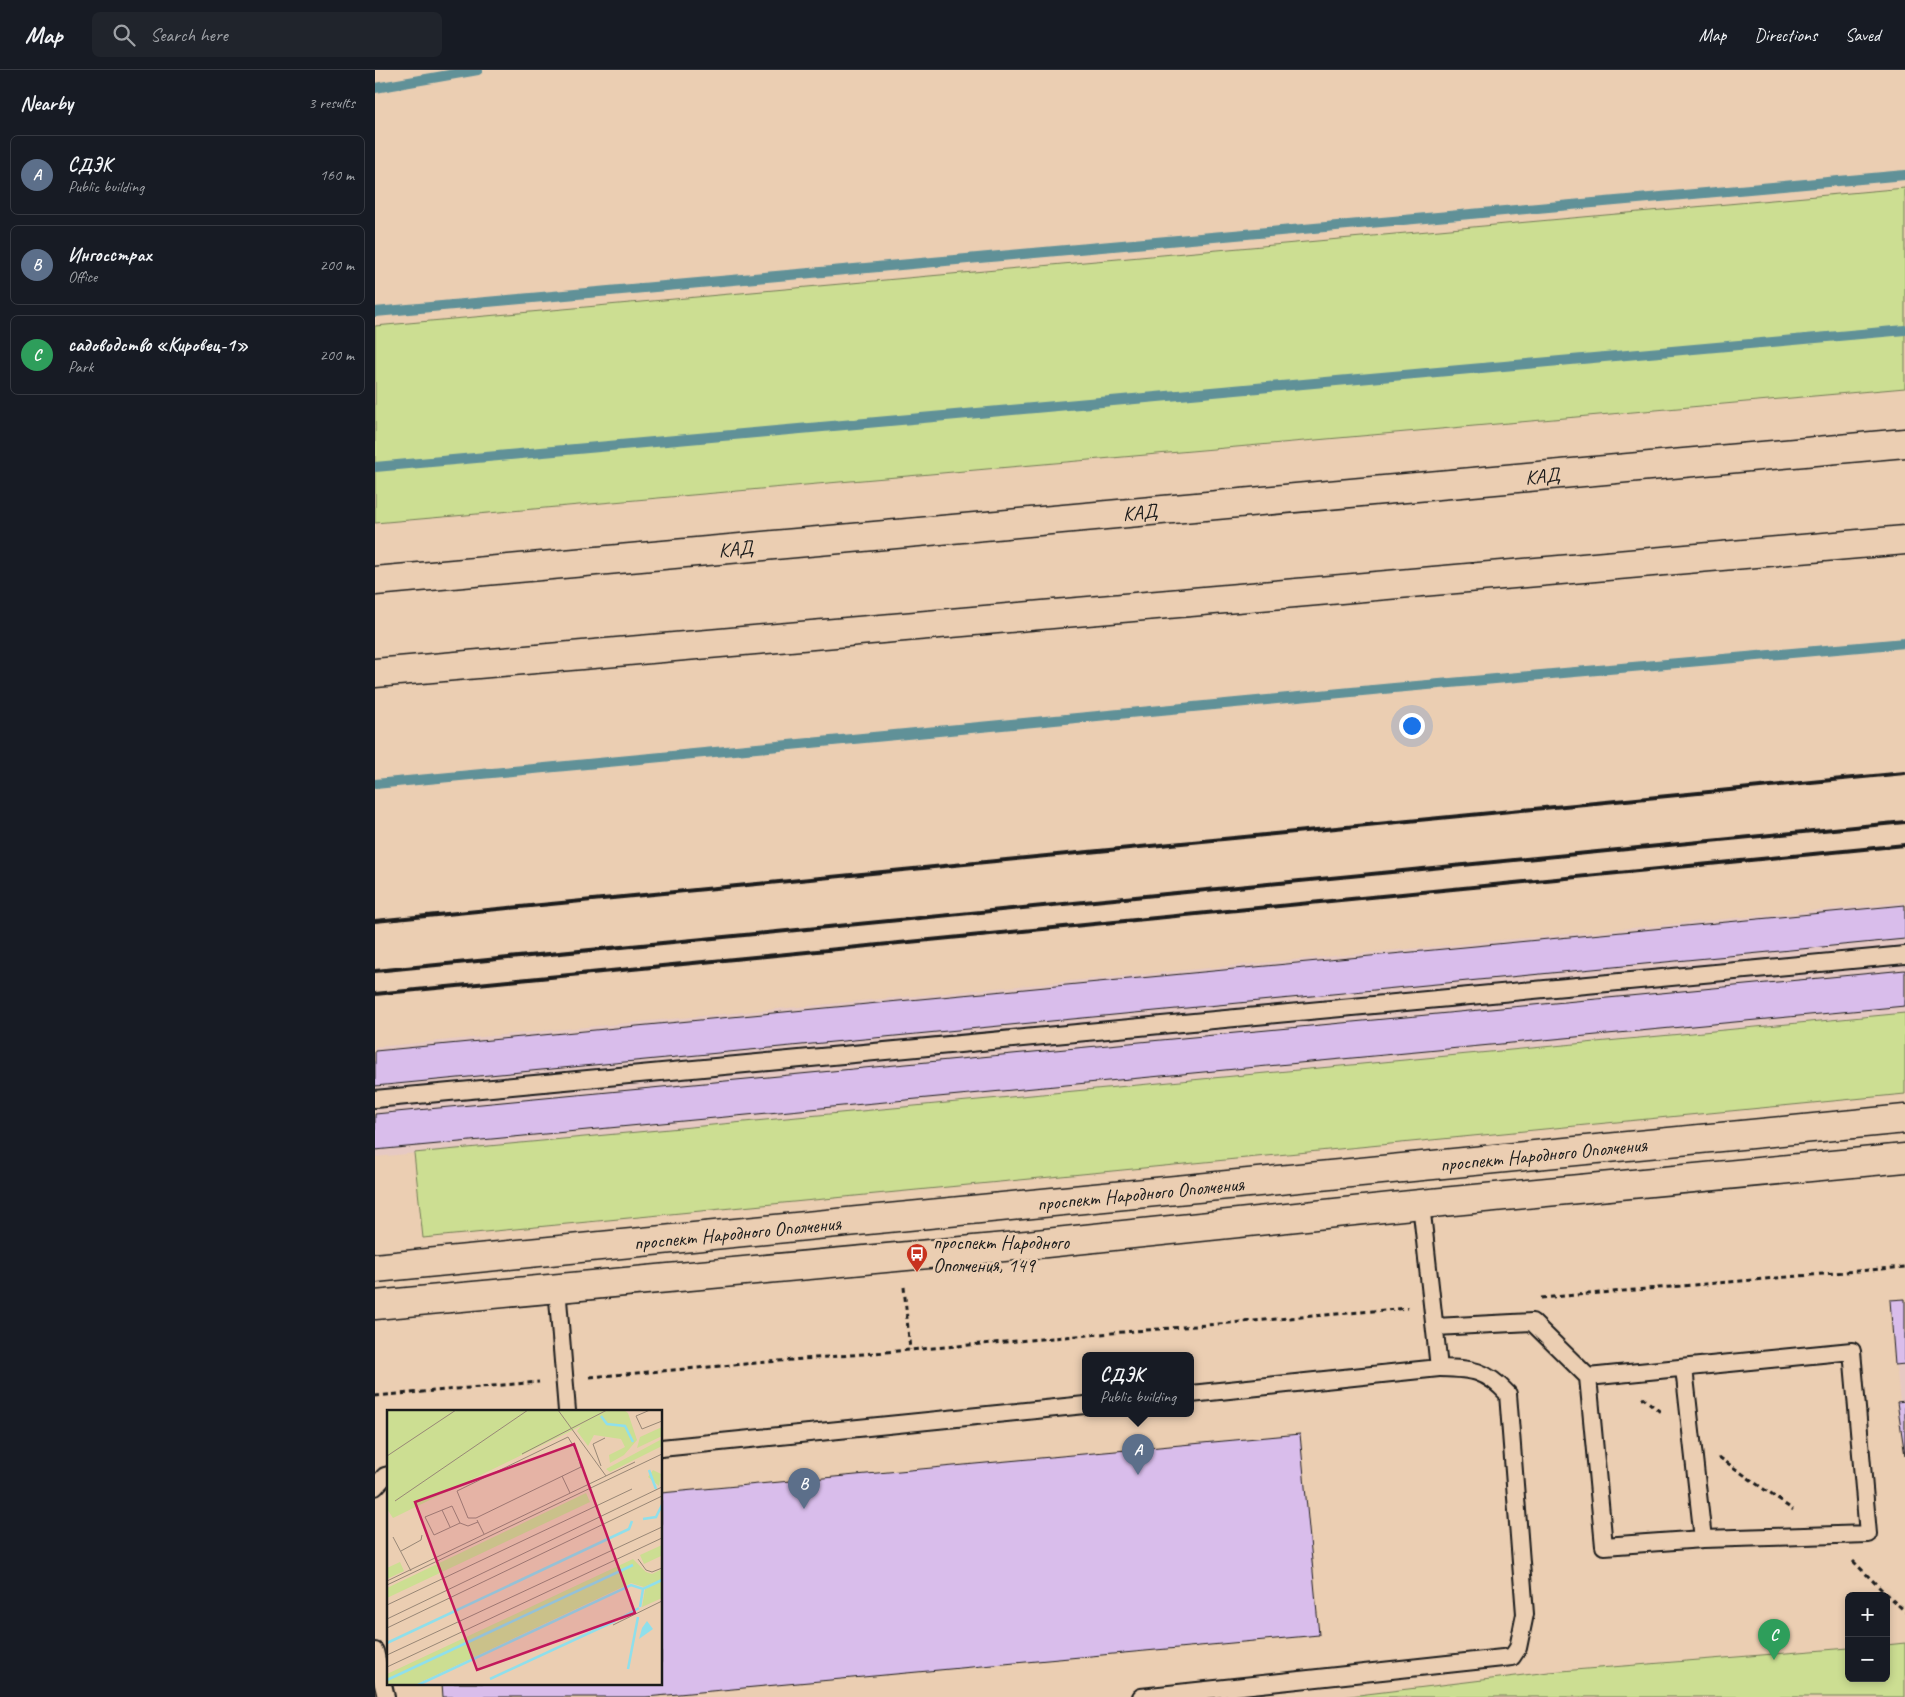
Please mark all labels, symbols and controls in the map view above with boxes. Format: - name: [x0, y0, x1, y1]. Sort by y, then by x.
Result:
- search box: [92, 12, 442, 57]
- text: Map: [25, 20, 62, 50]
- icon: search: [110, 21, 138, 49]
- text: Search here: [150, 23, 228, 47]
- text: Map: [1699, 24, 1726, 46]
- text: Directions: [1754, 24, 1817, 46]
- text: Saved: [1845, 24, 1880, 46]
- text: Nearby: [20, 90, 73, 116]
- text: 3 results: [308, 93, 355, 113]
- text: СДЭК: [68, 153, 112, 177]
- text: A: [33, 165, 41, 185]
- text: 160 m: [320, 165, 354, 185]
- text: Public building: [68, 177, 144, 197]
- text: Ингосстрах: [68, 243, 151, 267]
- text: B: [33, 255, 41, 275]
- text: 200 m: [320, 255, 354, 275]
- text: Office: [68, 267, 97, 287]
- text: садоводство «Кировец-1»: [68, 333, 248, 357]
- text: C: [33, 345, 41, 365]
- text: 200 m: [320, 345, 354, 365]
- text: Park: [68, 357, 93, 377]
- street label: КАД: [1524, 462, 1562, 490]
- street label: КАД: [1122, 498, 1160, 527]
- street label: КАД: [717, 535, 755, 563]
- your location: [1399, 713, 1425, 739]
- street label: проспект Народного Ополчения: [1439, 1132, 1649, 1177]
- street label: проспект Народного Ополчения: [1036, 1171, 1246, 1216]
- street label: проспект Народного Ополчения: [633, 1211, 843, 1256]
- place label: проспект Народного Ополчения, 149: [933, 1230, 1070, 1278]
- bus stop icon: проспект Народного Ополчения, 149: [905, 1242, 929, 1273]
- popup: [1082, 1352, 1194, 1417]
- text: СДЭК: [1100, 1363, 1144, 1387]
- text: Public building: [1100, 1387, 1176, 1407]
- inset map: [387, 1410, 663, 1684]
- pin: A: [1122, 1434, 1154, 1475]
- pin: B: [788, 1468, 820, 1509]
- map controls: [1845, 1592, 1890, 1682]
- button: +: [1845, 1592, 1890, 1637]
- pin: C: [1758, 1619, 1790, 1660]
- button: −: [1845, 1637, 1890, 1682]

